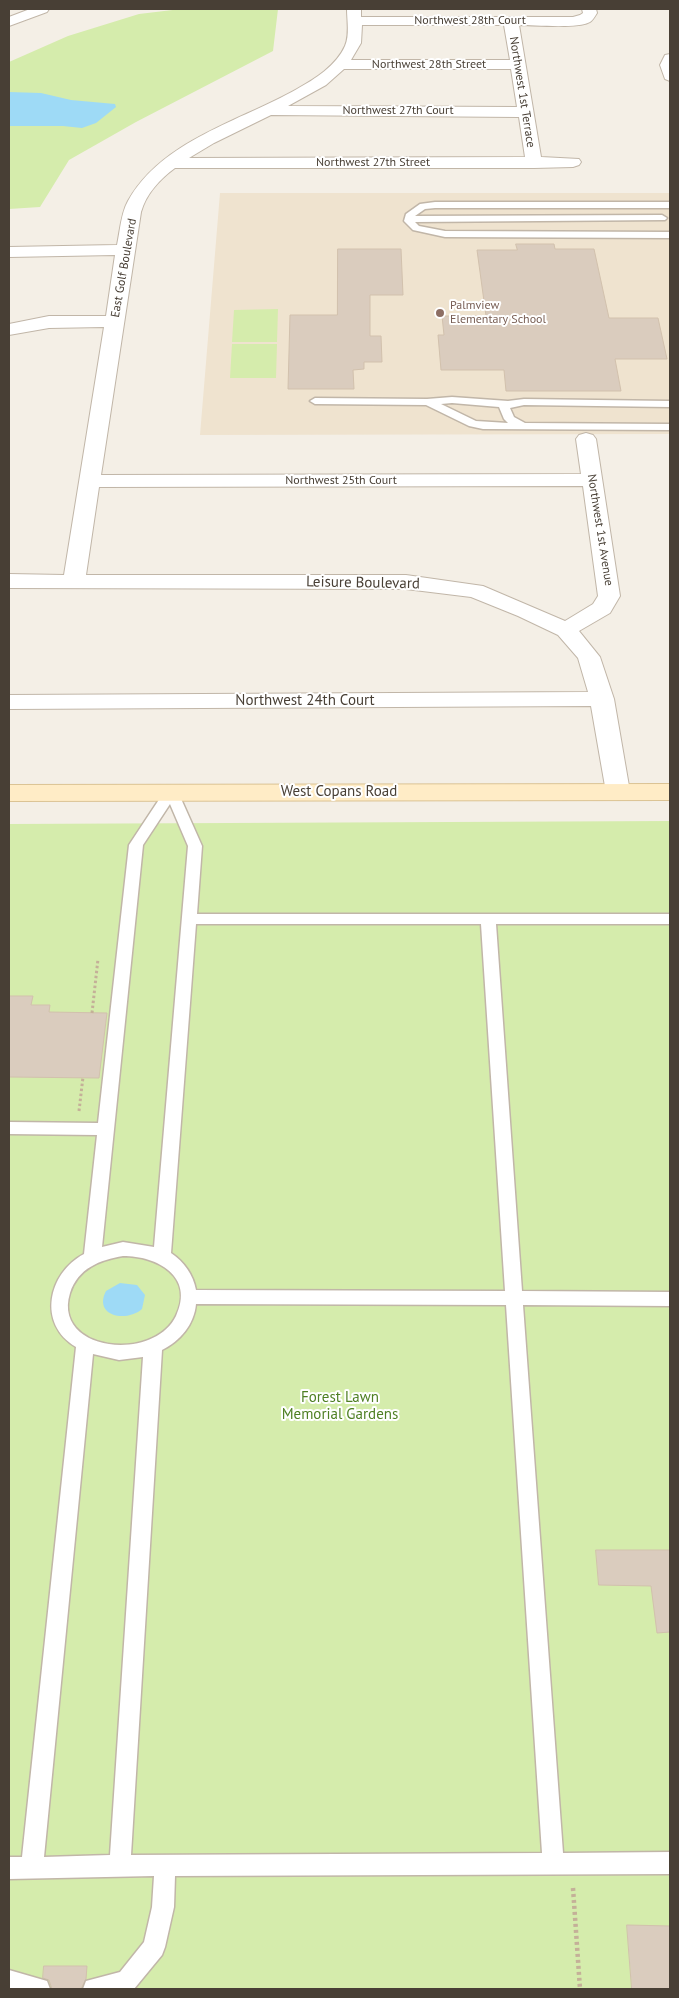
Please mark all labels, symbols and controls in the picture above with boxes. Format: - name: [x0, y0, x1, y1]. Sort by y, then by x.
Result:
- street label: Northwest 28th Court: [414, 14, 526, 28]
- street label: Northwest 1st Terrace: [506, 36, 538, 148]
- street label: Northwest 28th Street: [372, 58, 486, 72]
- street label: Northwest 27th Court: [342, 104, 454, 118]
- street label: Northwest 27th Street: [316, 156, 430, 170]
- street label: East Golf Boulevard: [108, 217, 140, 319]
- place label: Palmview Elementary School: [450, 299, 546, 327]
- marker: Palmview Elementary School: [434, 307, 446, 319]
- street label: Northwest 1st Avenue: [584, 473, 616, 587]
- street label: Northwest 25th Court: [285, 474, 397, 488]
- street label: Leisure Boulevard: [306, 573, 420, 593]
- street label: Northwest 24th Court: [235, 692, 375, 710]
- street label: West Copans Road: [281, 783, 397, 801]
- park label: Forest Lawn Memorial Gardens: [282, 1389, 398, 1424]

